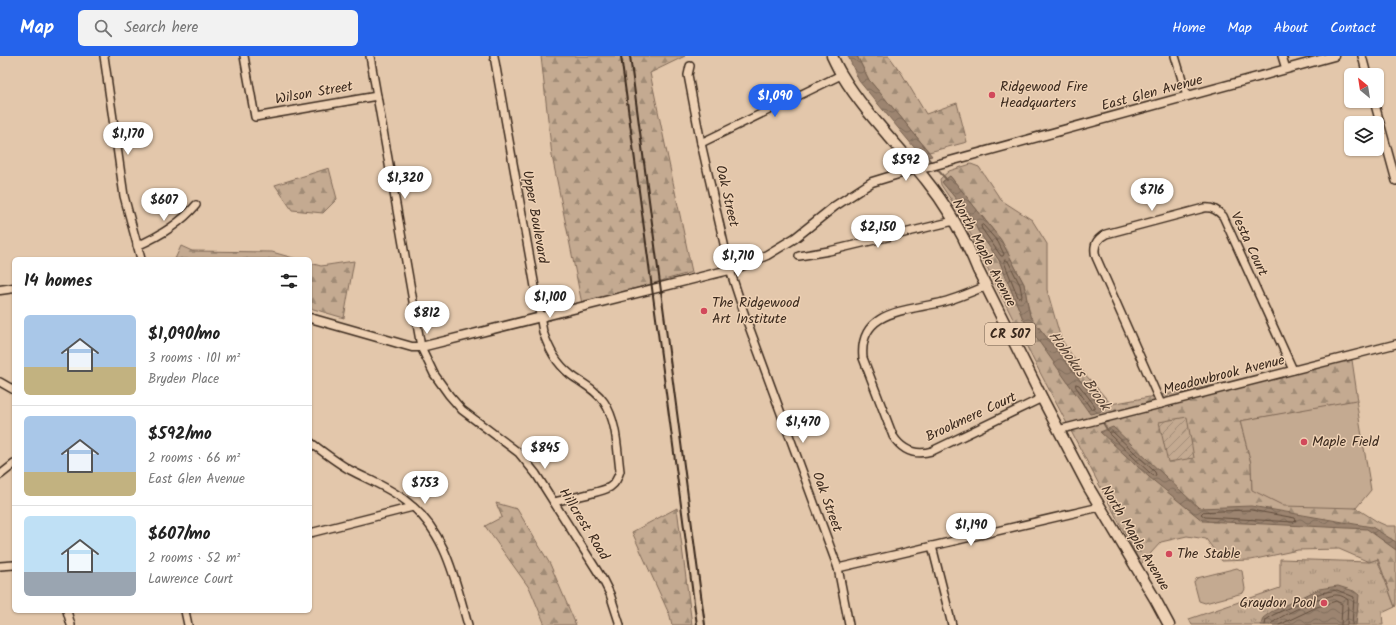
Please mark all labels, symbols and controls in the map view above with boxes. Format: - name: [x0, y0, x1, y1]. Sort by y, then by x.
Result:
- search box: [78, 10, 358, 46]
- text: Map: [20, 13, 54, 43]
- text: Search here: [124, 16, 198, 40]
- icon: search: [92, 17, 114, 39]
- text: Home: [1172, 17, 1206, 39]
- text: Map: [1228, 17, 1252, 39]
- text: About: [1274, 17, 1308, 39]
- text: Contact: [1330, 17, 1376, 39]
- north arrow: [1344, 68, 1384, 108]
- map controls: [1344, 68, 1384, 156]
- street label: East Glen Avenue: [1099, 69, 1206, 117]
- street label: Wilson Street: [273, 75, 355, 111]
- place label: Ridgewood Fire Headquarters: [1000, 76, 1088, 114]
- pin: $1,090: [742, 84, 808, 118]
- text: $1,090: [758, 86, 792, 107]
- marker: Ridgewood Fire Headquarters: [987, 90, 997, 100]
- button: layers: [1344, 116, 1384, 156]
- pin: $1,170: [95, 122, 161, 156]
- text: $1,170: [112, 124, 144, 145]
- pin: $592: [882, 148, 930, 182]
- text: $592: [892, 150, 920, 171]
- street label: Oak Street: [709, 163, 745, 230]
- pin: $1,320: [372, 166, 438, 200]
- text: $1,320: [387, 168, 423, 189]
- street label: Upper Boulevard: [516, 169, 554, 266]
- pin: $716: [1128, 178, 1176, 212]
- text: $716: [1140, 180, 1164, 201]
- pin: $607: [140, 188, 188, 222]
- text: $607: [150, 190, 178, 211]
- street label: North Maple Avenue: [946, 195, 1022, 312]
- street label: Vesta Court: [1224, 208, 1274, 280]
- pin: $2,150: [845, 215, 911, 249]
- text: $2,150: [860, 217, 896, 238]
- pin: $1,710: [705, 244, 771, 278]
- text: $1,710: [722, 246, 754, 267]
- text: 14 homes: [24, 268, 92, 295]
- icon: filters: [278, 270, 300, 292]
- pin: $1,100: [517, 285, 583, 319]
- text: $1,100: [534, 287, 566, 308]
- place label: The Ridgewood Art Institute: [712, 292, 800, 330]
- pin: $812: [403, 301, 451, 335]
- text: $812: [414, 303, 440, 324]
- marker: The Ridgewood Art Institute: [699, 306, 709, 316]
- text: $1,090/mo: [148, 321, 220, 348]
- road number: CR 507: [985, 323, 1035, 345]
- water label: Hohokus Brook: [1042, 326, 1117, 417]
- icon: home: [56, 331, 104, 379]
- text: 3 rooms · 101 m²: [148, 348, 240, 369]
- street label: Meadowbrook Avenue: [1161, 349, 1288, 401]
- text: Bryden Place: [148, 369, 219, 390]
- street label: Brookmere Court: [922, 386, 1021, 448]
- pin: $1,470: [770, 410, 836, 444]
- text: $1,470: [786, 412, 820, 433]
- text: $592/mo: [148, 421, 212, 448]
- place label: Maple Field: [1312, 431, 1380, 453]
- icon: home: [56, 432, 104, 480]
- pin: $845: [521, 436, 569, 470]
- marker: Maple Field: [1299, 437, 1309, 447]
- text: $845: [530, 438, 560, 459]
- text: 2 rooms · 66 m²: [148, 448, 240, 469]
- text: East Glen Avenue: [148, 469, 245, 490]
- street label: Oak Street: [806, 469, 848, 536]
- pin: $753: [401, 471, 449, 505]
- text: $753: [411, 473, 439, 494]
- street label: North Maple Avenue: [1095, 481, 1176, 596]
- street label: Hillcrest Road: [553, 483, 616, 565]
- pin: $1,190: [938, 513, 1004, 547]
- text: $1,190: [955, 515, 987, 536]
- text: $607/mo: [148, 521, 211, 548]
- icon: home: [56, 532, 104, 580]
- place label: The Stable: [1177, 543, 1241, 565]
- text: 2 rooms · 52 m²: [148, 548, 240, 569]
- marker: The Stable: [1164, 549, 1174, 559]
- text: Lawrence Court: [148, 569, 233, 590]
- place label: Graydon Pool: [1240, 592, 1317, 614]
- marker: Graydon Pool: [1319, 598, 1329, 608]

